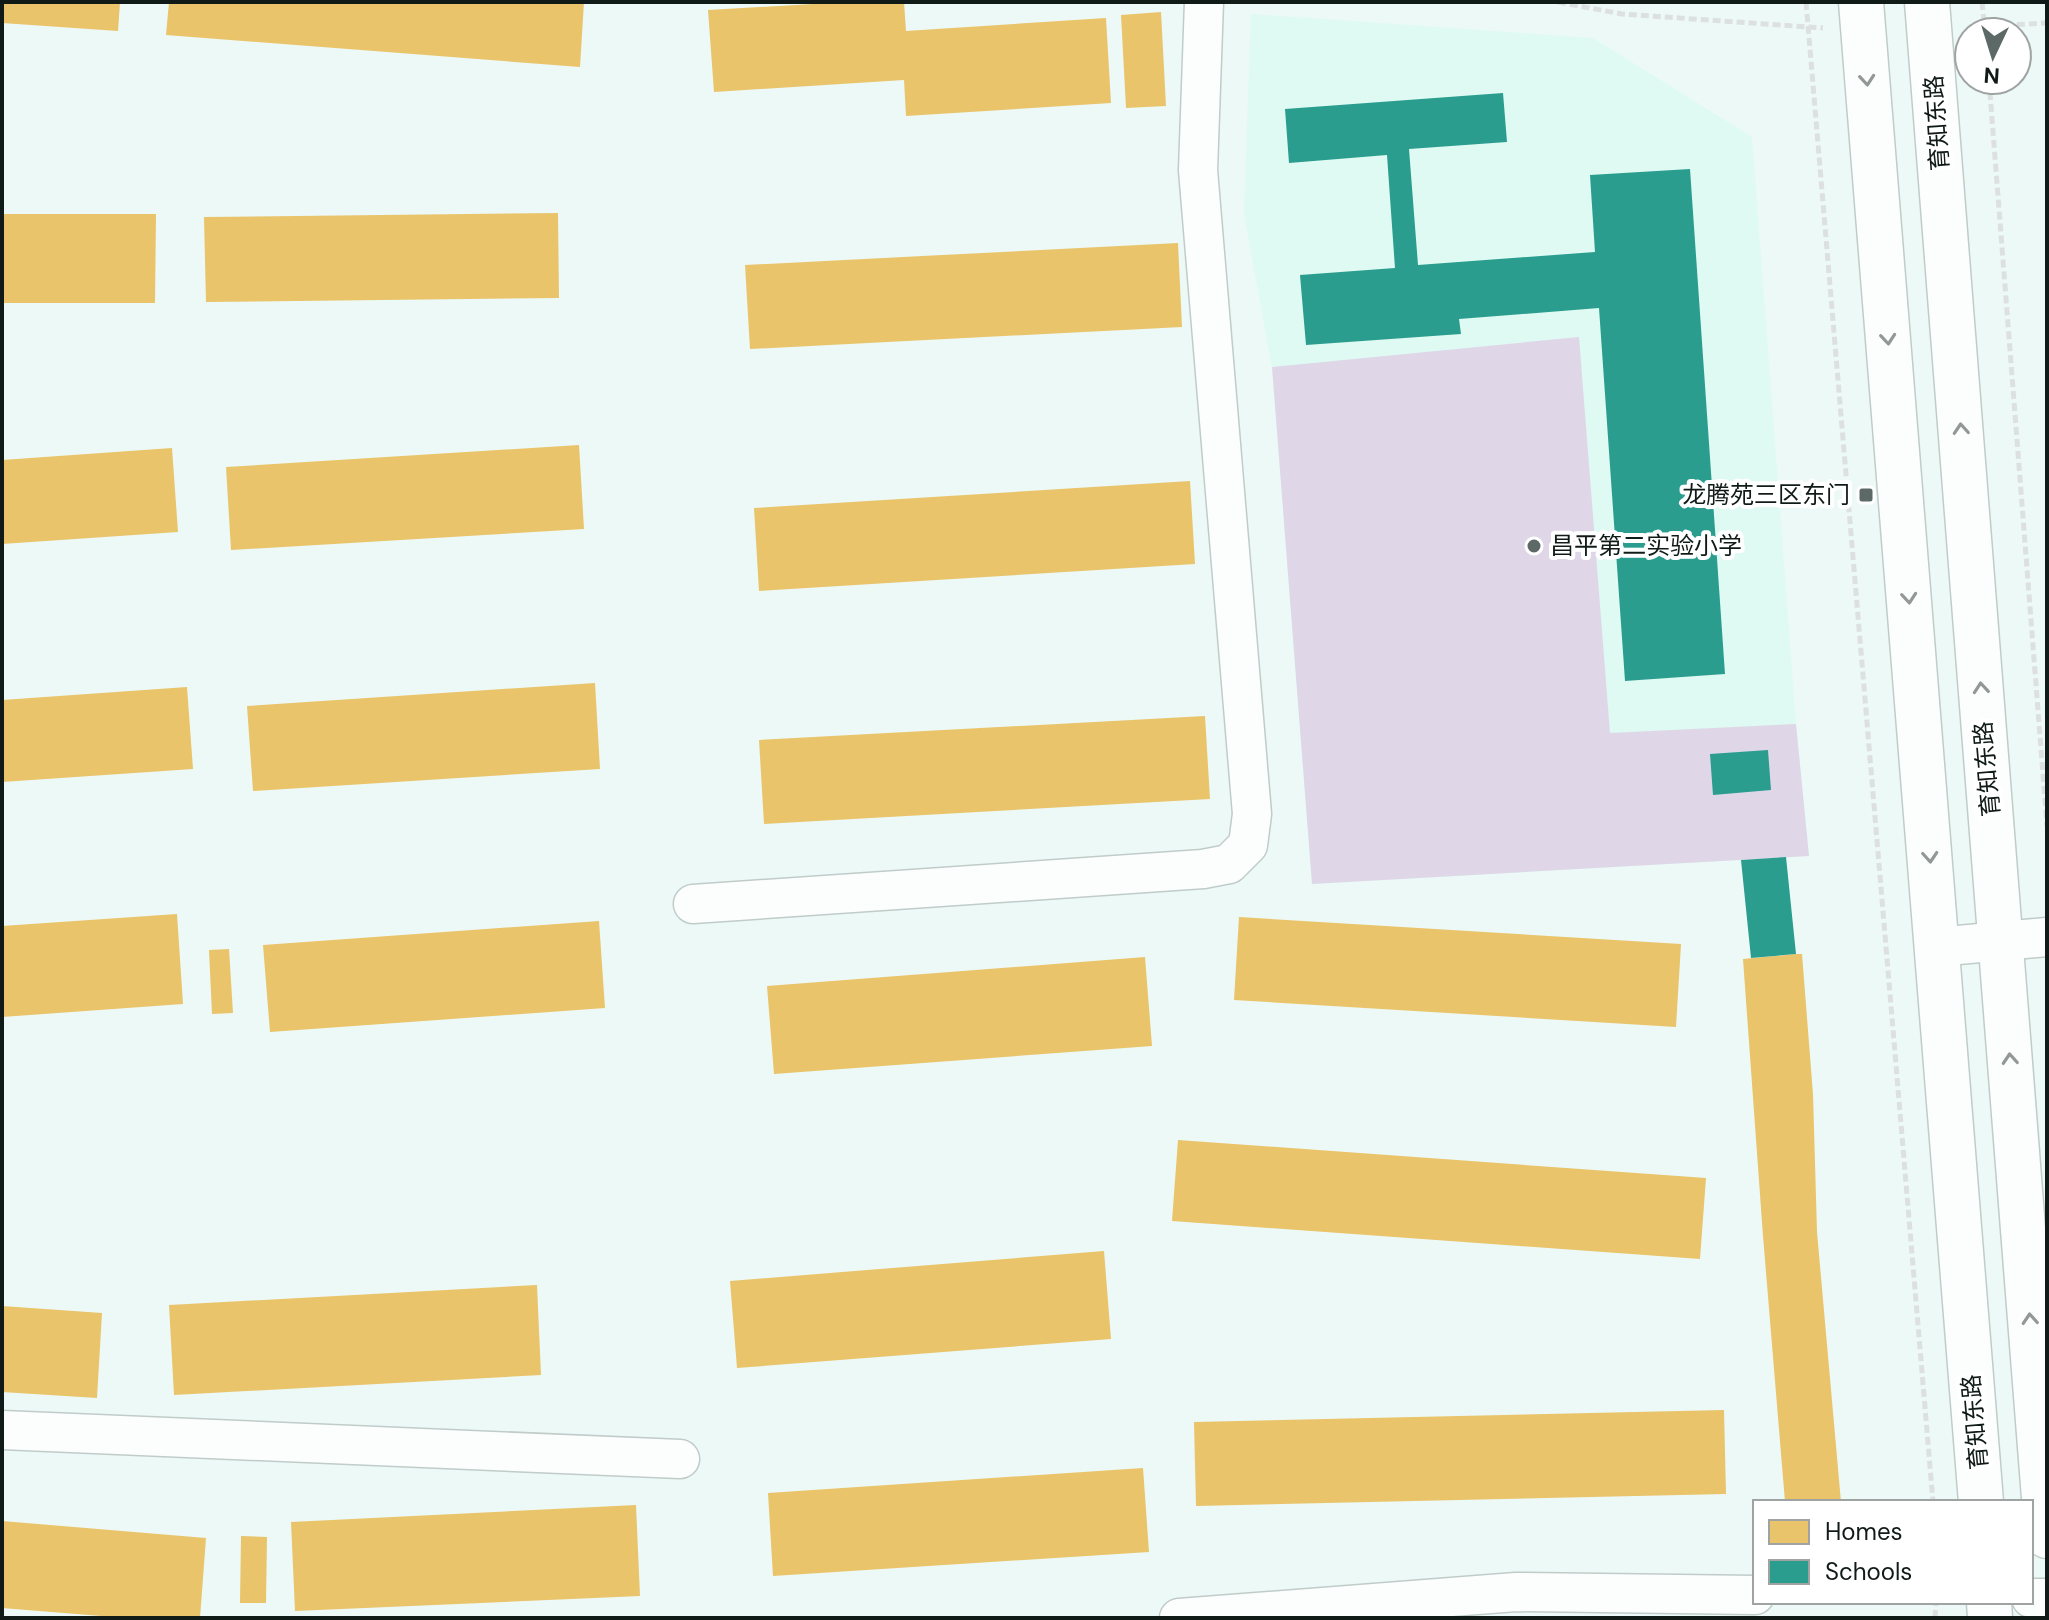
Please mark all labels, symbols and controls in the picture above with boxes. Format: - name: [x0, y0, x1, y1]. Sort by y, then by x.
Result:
- north arrow: [1953, 16, 2033, 96]
- text: N: [1983, 60, 2001, 90]
- one-way arrow: [1858, 74, 1875, 87]
- street label: 育知东路: [1918, 74, 1955, 172]
- one-way arrow: [1879, 333, 1896, 346]
- one-way arrow: [1952, 422, 1969, 435]
- place label: 龙腾苑三区东门: [1682, 479, 1850, 510]
- marker: 龙腾苑三区东门: [1857, 486, 1875, 504]
- place label: 昌平第二实验小学: [1550, 530, 1742, 561]
- marker: 昌平第二实验小学: [1525, 537, 1543, 555]
- one-way arrow: [1900, 592, 1917, 605]
- one-way arrow: [1973, 682, 1990, 695]
- street label: 育知东路: [1967, 720, 2006, 818]
- one-way arrow: [1921, 851, 1938, 864]
- one-way arrow: [2002, 1052, 2019, 1065]
- one-way arrow: [2022, 1312, 2039, 1325]
- street label: 育知东路: [1955, 1373, 1994, 1471]
- legend: [1753, 1500, 2033, 1604]
- text: Homes: [1825, 1516, 1903, 1547]
- text: Schools: [1825, 1556, 1912, 1587]

